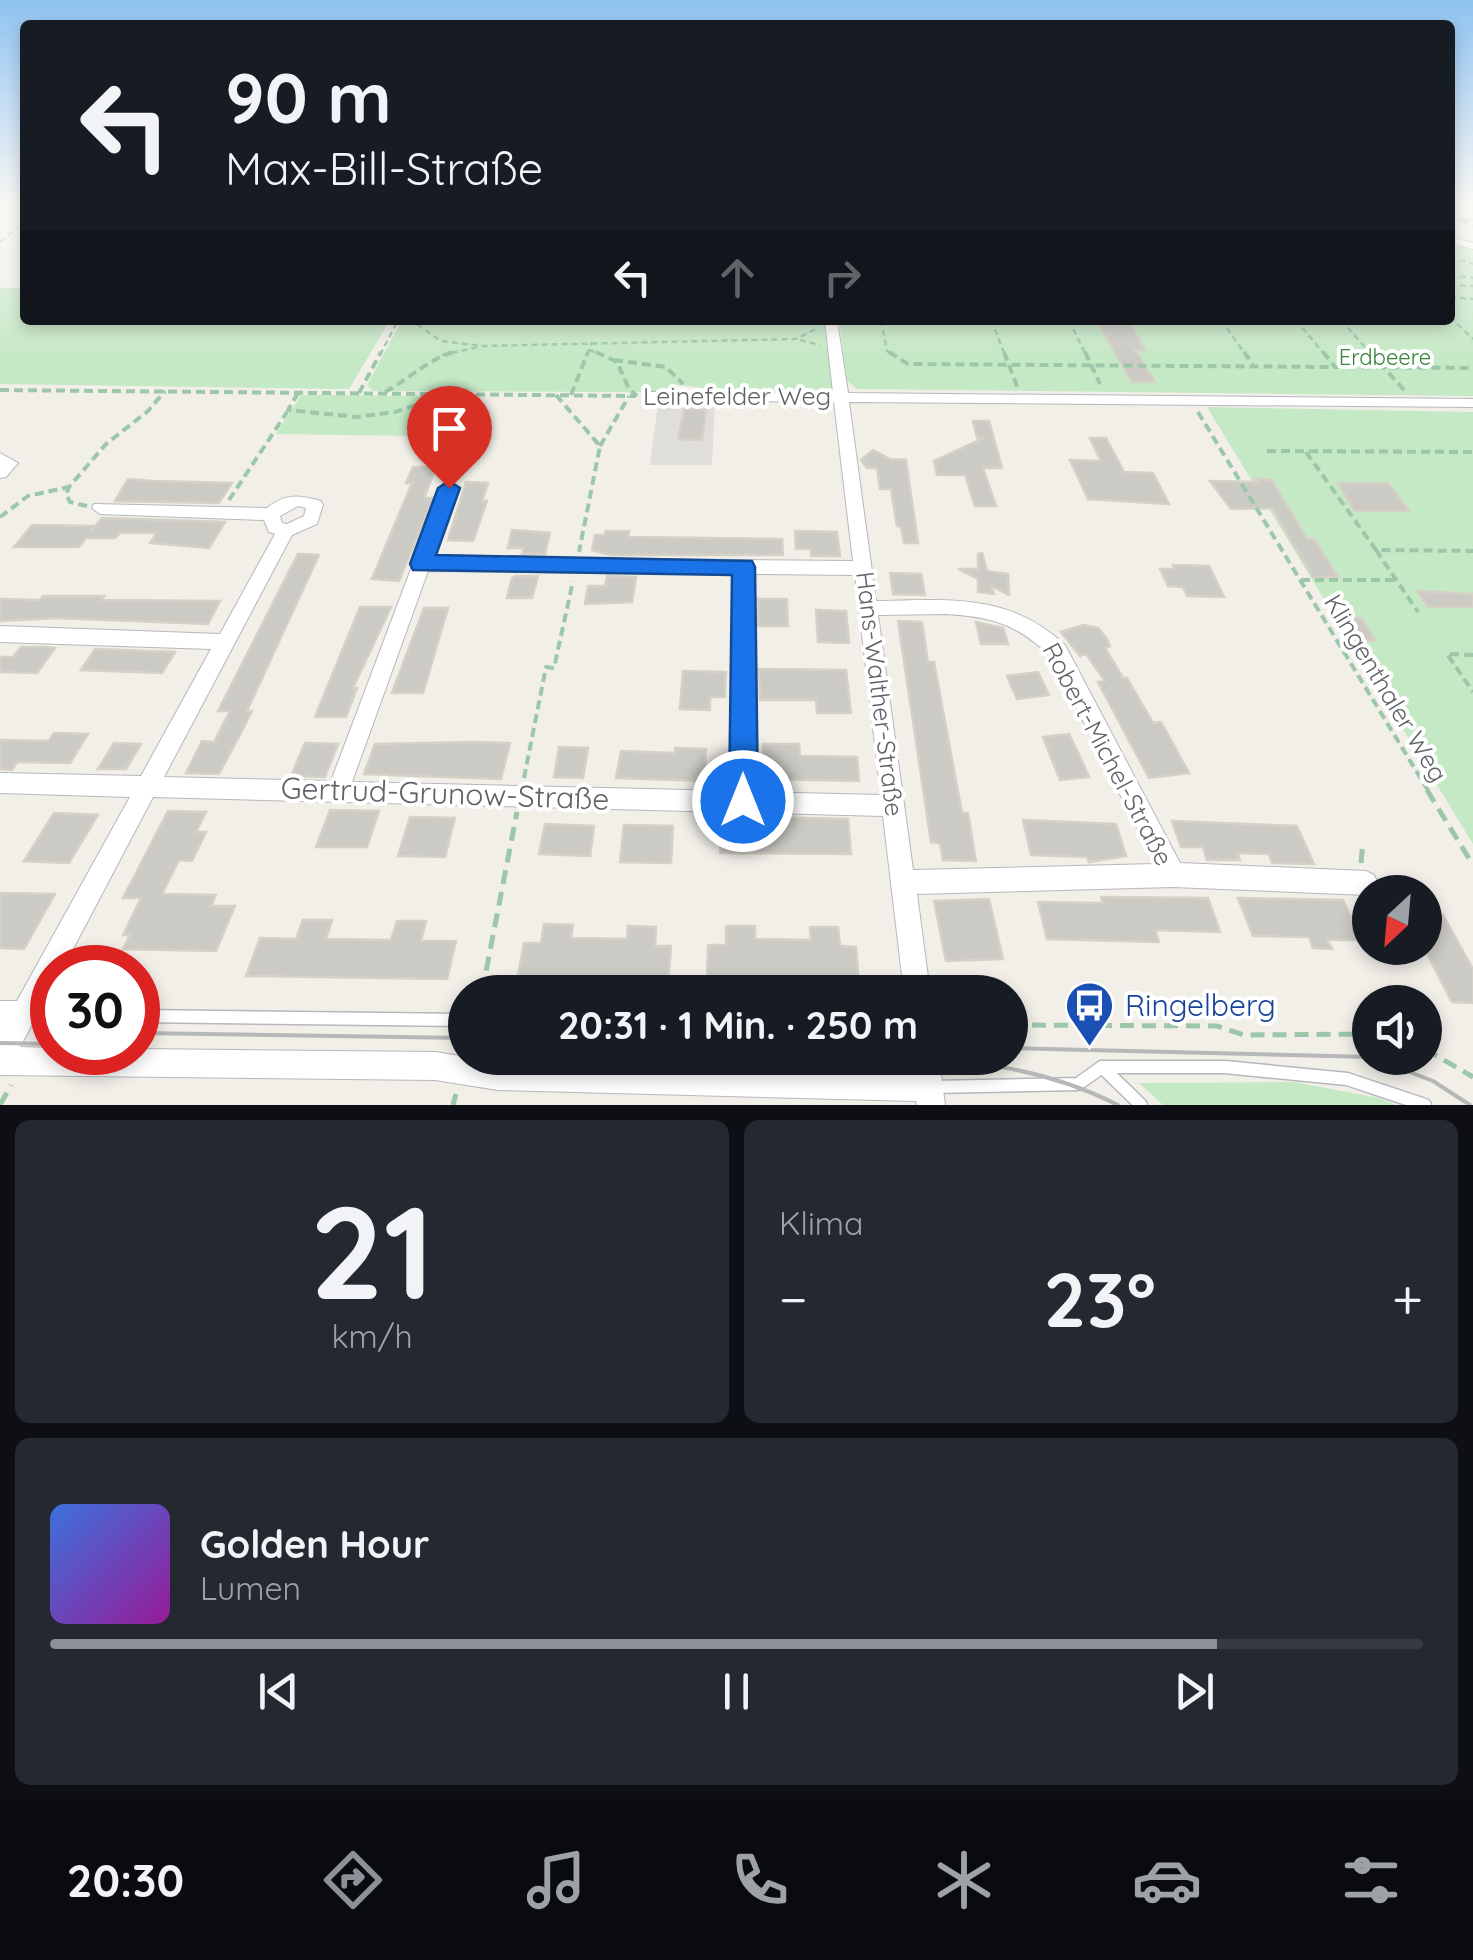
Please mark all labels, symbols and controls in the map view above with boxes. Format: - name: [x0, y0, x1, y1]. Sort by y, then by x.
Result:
- text: 90 m: [225, 53, 392, 141]
- icon: left: [60, 60, 190, 190]
- text: Max-Bill-Straße: [225, 140, 543, 196]
- icon: left: [605, 250, 660, 305]
- icon: ahead: [710, 250, 765, 305]
- icon: right: [815, 250, 870, 305]
- park label: Erdbeere: [1339, 343, 1431, 371]
- street label: Leinefelder Weg: [643, 380, 831, 411]
- pin: [407, 386, 492, 489]
- icon: arrive: [422, 401, 477, 456]
- street label: Hans-Walther-Straße: [850, 570, 911, 818]
- street label: Klingenthaler Weg: [1318, 588, 1455, 787]
- street label: Robert-Michel-Straße: [1037, 637, 1180, 870]
- position arrow: [691, 749, 795, 853]
- street label: Gertrud-Grunow-Straße: [280, 768, 610, 818]
- north arrow: [1352, 875, 1442, 965]
- map controls: [1352, 875, 1442, 1075]
- speed limit sign: 30: [30, 945, 160, 1075]
- bus stop icon: Ringelberg: [1064, 980, 1116, 1048]
- button: sound: [1352, 985, 1442, 1075]
- place label: Ringelberg: [1125, 986, 1276, 1024]
- text: 20:31 · 1 Min. · 250 m: [558, 1001, 918, 1049]
- text: 21: [310, 1169, 434, 1332]
- text: Klima: [779, 1203, 863, 1243]
- text: 23°: [1044, 1252, 1156, 1346]
- text: −: [779, 1264, 808, 1333]
- text: +: [1392, 1264, 1423, 1333]
- text: km/h: [331, 1316, 413, 1356]
- text: Golden Hour: [200, 1520, 429, 1568]
- text: Lumen: [200, 1568, 301, 1608]
- icon: previous: [251, 1664, 306, 1719]
- icon: pause: [709, 1664, 764, 1719]
- icon: next: [1167, 1664, 1222, 1719]
- icon: directions: [318, 1845, 388, 1915]
- icon: music: [521, 1845, 591, 1915]
- icon: phone: [725, 1845, 795, 1915]
- icon: climate: [929, 1845, 999, 1915]
- icon: car: [1132, 1845, 1202, 1915]
- icon: filters: [1336, 1845, 1406, 1915]
- text: 20:30: [67, 1852, 184, 1908]

